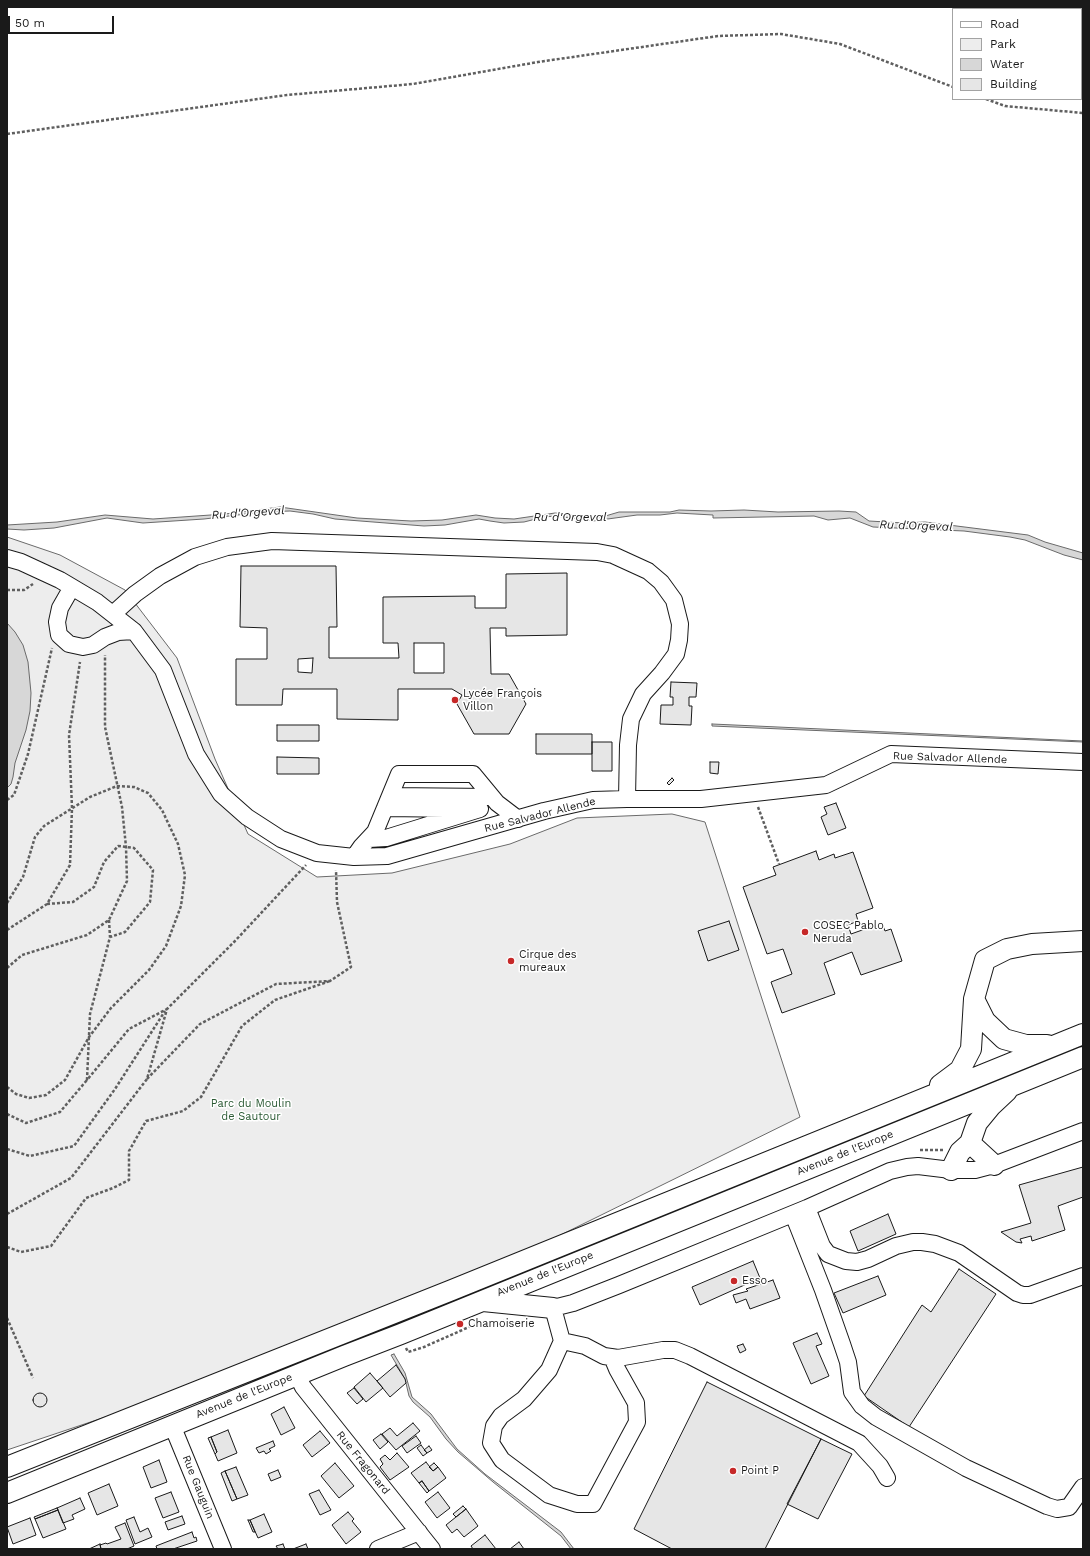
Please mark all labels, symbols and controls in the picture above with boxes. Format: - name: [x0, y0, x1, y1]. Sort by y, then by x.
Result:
- scale bar: [10, 8, 116, 34]
- legend: [952, 8, 1082, 100]
- text: 50 m: [15, 16, 45, 30]
- text: Road: [990, 17, 1019, 31]
- text: Park: [990, 37, 1016, 51]
- text: Water: [990, 57, 1024, 71]
- text: Building: [990, 77, 1037, 91]
- water label: Ru d'Orgeval: [211, 503, 285, 523]
- water label: Ru d'Orgeval: [533, 510, 607, 524]
- water label: Ru d'Orgeval: [879, 518, 953, 534]
- place label: Lycée François Villon: [463, 687, 542, 713]
- marker: Lycée François Villon: [450, 695, 460, 705]
- street label: Rue Salvador Allende: [893, 749, 1007, 767]
- street label: Rue Salvador Allende: [483, 795, 597, 835]
- place label: COSEC Pablo Neruda: [813, 919, 884, 945]
- marker: COSEC Pablo Neruda: [800, 927, 810, 937]
- place label: Cirque des mureaux: [519, 948, 577, 974]
- marker: Cirque des mureaux: [506, 956, 516, 966]
- park label: Parc du Moulin de Sautour: [211, 1097, 291, 1123]
- street label: Avenue de l'Europe: [795, 1128, 895, 1178]
- street label: Avenue de l'Europe: [495, 1249, 595, 1299]
- place label: Esso: [742, 1274, 767, 1288]
- marker: Esso: [729, 1276, 739, 1286]
- place label: Chamoiserie: [468, 1317, 534, 1331]
- marker: Chamoiserie: [455, 1319, 465, 1329]
- street label: Avenue de l'Europe: [194, 1371, 294, 1421]
- street label: Rue Fragonard: [333, 1429, 393, 1497]
- street label: Rue Gauguin: [179, 1453, 217, 1521]
- place label: Point P: [741, 1464, 779, 1478]
- marker: Point P: [728, 1466, 738, 1476]

